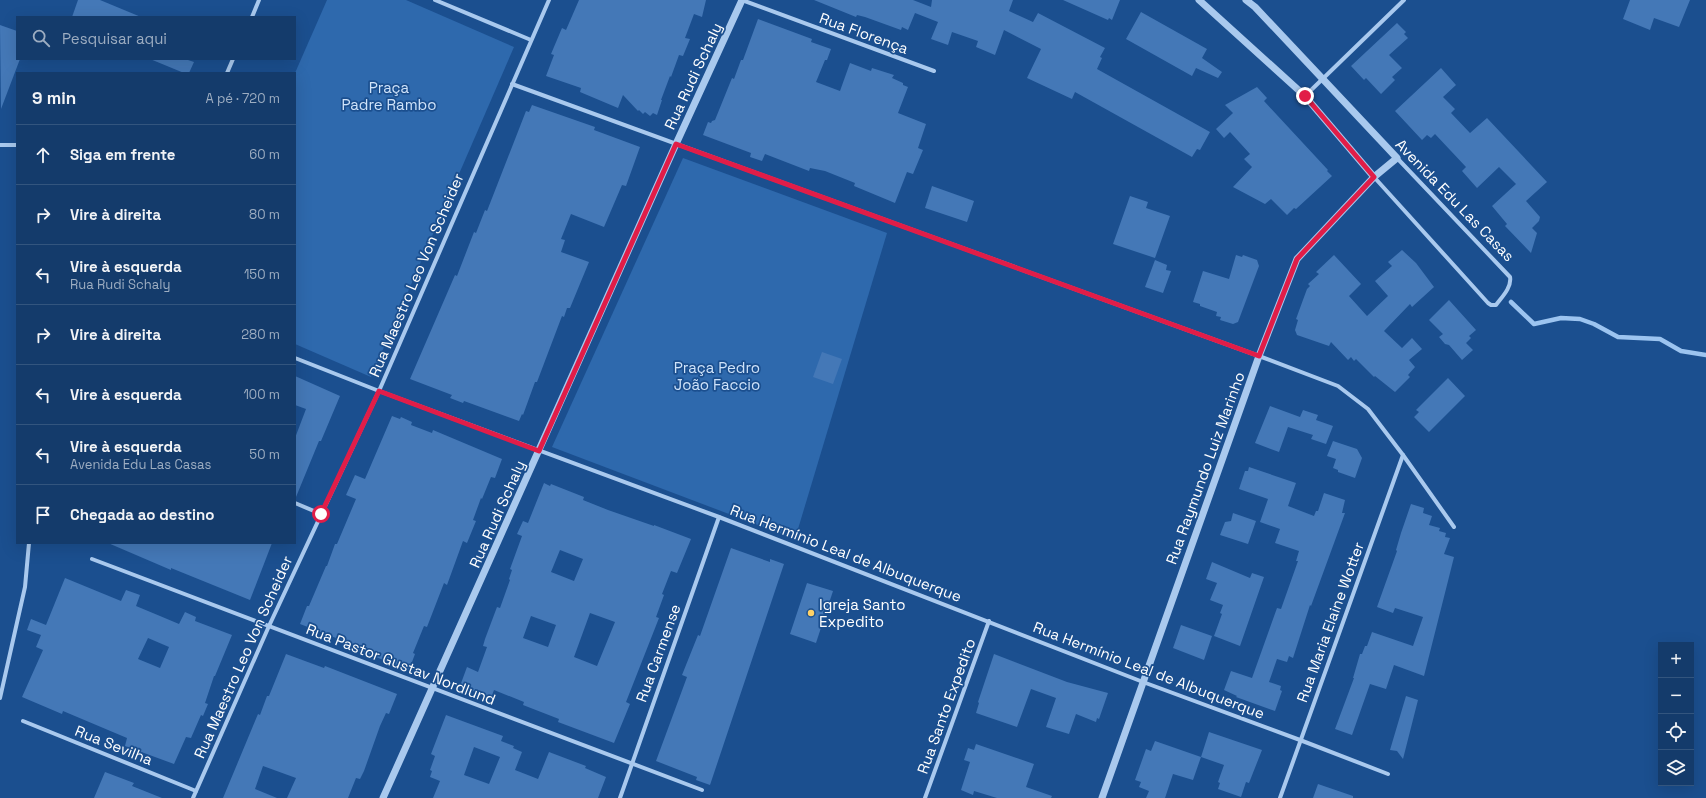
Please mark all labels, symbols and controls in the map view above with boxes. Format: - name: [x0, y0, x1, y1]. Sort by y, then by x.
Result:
- street label: Rua Florença: [817, 8, 911, 58]
- search box: [16, 16, 296, 60]
- street label: Rua Rudi Schaly: [660, 20, 726, 132]
- icon: search: [30, 27, 52, 49]
- text: Pesquisar aqui: [62, 29, 167, 48]
- park label: Praça Padre Rambo: [342, 78, 436, 114]
- text: 9 min: [32, 87, 76, 109]
- route end: [1296, 87, 1314, 105]
- text: A pé · 720 m: [206, 90, 280, 107]
- street label: Avenida Edu Las Casas: [1392, 135, 1519, 265]
- icon: ahead: [32, 144, 54, 166]
- text: Siga em frente: [70, 145, 176, 164]
- text: 60 m: [249, 146, 280, 163]
- street label: Rua Maestro Leo Von Scheider: [364, 170, 468, 380]
- icon: right: [32, 204, 54, 226]
- text: Vire à direita: [70, 205, 161, 224]
- text: 80 m: [249, 206, 280, 223]
- text: Vire à esquerda: [70, 257, 182, 276]
- icon: left: [32, 264, 54, 286]
- text: 150 m: [244, 266, 280, 283]
- text: Rua Rudi Schaly: [70, 276, 170, 293]
- icon: right: [32, 324, 54, 346]
- text: Vire à direita: [70, 325, 161, 344]
- text: 280 m: [241, 326, 280, 343]
- park label: Praça Pedro João Faccio: [674, 358, 760, 394]
- street label: Rua Raymundo Luiz Marinho: [1161, 369, 1249, 567]
- icon: left: [32, 384, 54, 406]
- text: Vire à esquerda: [70, 385, 182, 404]
- text: 100 m: [243, 386, 280, 403]
- text: Vire à esquerda: [70, 437, 182, 456]
- icon: left: [32, 444, 54, 466]
- text: 50 m: [249, 446, 280, 463]
- text: Avenida Edu Las Casas: [70, 456, 211, 473]
- street label: Rua Rudi Schaly: [465, 457, 529, 571]
- street label: Rua Hermínio Leal de Albuquerque: [728, 500, 964, 606]
- icon: arrive: [32, 504, 54, 526]
- text: Chegada ao destino: [70, 505, 214, 524]
- route start: [312, 505, 330, 523]
- street label: Rua Maria Elaine Wotter: [1292, 539, 1368, 705]
- street label: Rua Maestro Leo Von Scheider: [190, 552, 296, 761]
- place label: Igreja Santo Expedito: [819, 595, 905, 631]
- street label: Rua Carmense: [631, 601, 685, 705]
- marker: Igreja Santo Expedito: [806, 608, 816, 618]
- street label: Rua Hermínio Leal de Albuquerque: [1031, 617, 1267, 723]
- street label: Rua Pastor Gustav Nordlund: [304, 619, 498, 709]
- street label: Rua Santo Expedito: [913, 636, 979, 776]
- map controls: [1658, 642, 1694, 786]
- button: +: [1658, 642, 1694, 678]
- button: −: [1658, 678, 1694, 714]
- button: locate: [1658, 714, 1694, 750]
- street label: Rua Sevilha: [72, 721, 156, 769]
- button: layers: [1658, 750, 1694, 786]

